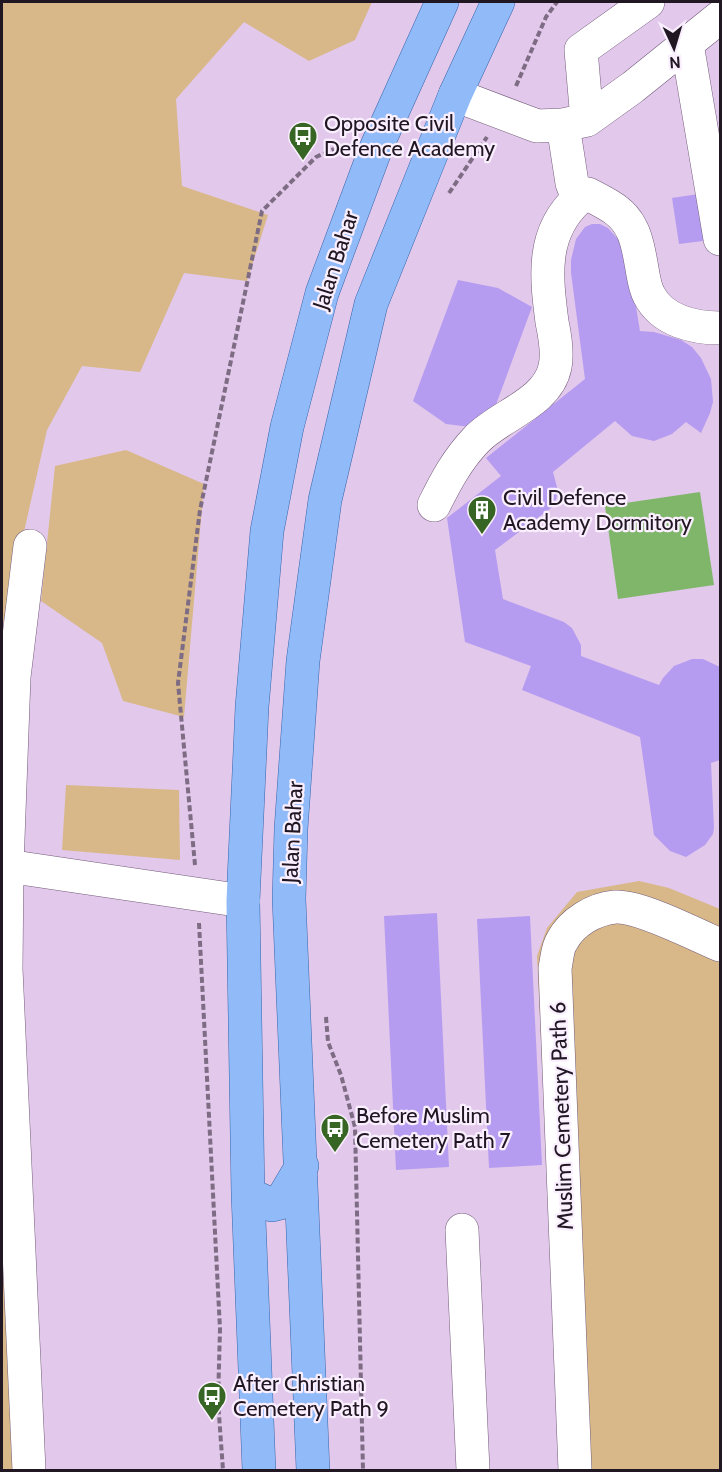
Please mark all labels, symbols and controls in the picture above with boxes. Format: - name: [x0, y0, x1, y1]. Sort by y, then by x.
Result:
- north arrow: [644, 18, 704, 78]
- text: N: [669, 53, 681, 72]
- place label: Opposite Civil Defence Academy: [324, 110, 495, 162]
- bus stop icon: Opposite Civil Defence Academy: [287, 120, 319, 162]
- street label: Jalan Bahar: [307, 207, 364, 314]
- place label: Civil Defence Academy Dormitory: [503, 484, 692, 536]
- building icon: Civil Defence Academy Dormitory: [466, 494, 498, 536]
- street label: Jalan Bahar: [276, 780, 309, 885]
- street label: Muslim Cemetery Path 6: [544, 1001, 579, 1231]
- place label: Before Muslim Cemetery Path 7: [356, 1102, 511, 1154]
- bus stop icon: Before Muslim Cemetery Path 7: [319, 1112, 351, 1154]
- place label: After Christian Cemetery Path 9: [233, 1370, 389, 1422]
- bus stop icon: After Christian Cemetery Path 9: [196, 1380, 228, 1422]

